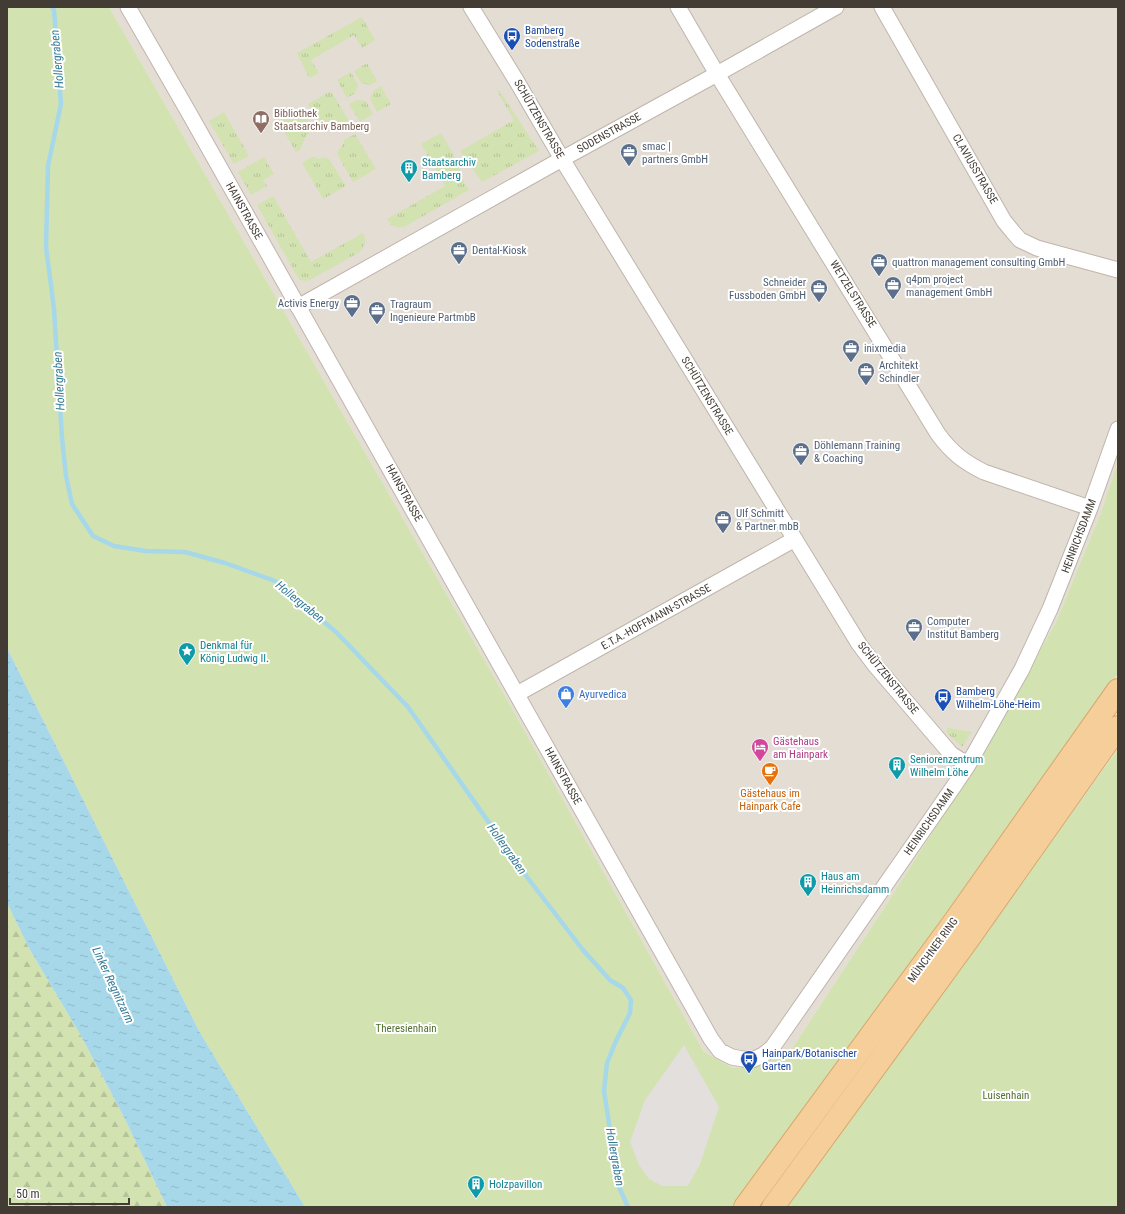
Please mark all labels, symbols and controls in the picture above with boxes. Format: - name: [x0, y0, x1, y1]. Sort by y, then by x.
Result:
- place label: Bamberg Sodenstraße: [525, 24, 580, 50]
- bus stop icon: Bamberg Sodenstraße: [502, 26, 522, 51]
- water label: Hollergraben: [47, 29, 67, 89]
- street label: SCHÜTZENSTRASSE: [511, 77, 567, 161]
- place label: Bibliothek Staatsarchiv Bamberg: [274, 107, 369, 133]
- library icon: Bibliothek Staatsarchiv Bamberg: [251, 109, 271, 134]
- street label: SODENSTRASSE: [575, 110, 644, 156]
- street label: CLAVIUSSTRASSE: [950, 132, 1001, 207]
- place label: smac | partners GmbH: [642, 140, 708, 166]
- office icon: smac | partners GmbH: [619, 142, 639, 167]
- place label: Staatsarchiv Bamberg: [422, 156, 476, 182]
- building icon: Staatsarchiv Bamberg: [399, 158, 419, 183]
- street label: HAINSTRASSE: [223, 180, 265, 242]
- office icon: Dental-Kiosk: [449, 240, 469, 265]
- place label: Dental-Kiosk: [472, 244, 527, 257]
- office icon: quattron management consulting GmbH: [869, 252, 889, 277]
- place label: quattron management consulting GmbH: [892, 256, 1065, 269]
- street label: WETZELSTRASSE: [827, 258, 879, 330]
- place label: q4pm project management GmbH: [906, 273, 992, 299]
- office icon: q4pm project management GmbH: [883, 275, 903, 300]
- place label: Schneider Fussboden GmbH: [729, 276, 807, 302]
- office icon: Schneider Fussboden GmbH: [809, 278, 829, 303]
- office icon: Activis Energy: [342, 293, 362, 318]
- place label: Activis Energy: [278, 297, 339, 310]
- place label: Tragraum Ingenieure PartmbB: [390, 298, 476, 324]
- office icon: Tragraum Ingenieure PartmbB: [367, 300, 387, 325]
- office icon: inixmedia: [841, 338, 861, 363]
- place label: inixmedia: [864, 342, 906, 355]
- water label: Hollergraben: [50, 351, 68, 411]
- street label: SCHÜTZENSTRASSE: [678, 354, 736, 438]
- place label: Architekt Schindler: [879, 359, 920, 385]
- office icon: Architekt Schindler: [856, 361, 876, 386]
- place label: Döhlemann Training & Coaching: [814, 439, 900, 465]
- office icon: Döhlemann Training & Coaching: [791, 441, 811, 466]
- street label: HAINSTRASSE: [383, 462, 425, 524]
- street label: HEINRICHSDAMM: [1059, 497, 1099, 575]
- place label: Ulf Schmitt & Partner mbB: [736, 507, 799, 533]
- office icon: Ulf Schmitt & Partner mbB: [713, 509, 733, 534]
- water label: Hollergraben: [273, 578, 328, 626]
- street label: E.T.A.-HOFFMANN-STRASSE: [599, 581, 714, 653]
- place label: Computer Institut Bamberg: [927, 615, 999, 641]
- office icon: Computer Institut Bamberg: [904, 617, 924, 642]
- place label: Denkmal für König Ludwig II.: [200, 639, 269, 665]
- street label: SCHÜTZENSTRASSE: [855, 639, 921, 717]
- place icon: Denkmal für König Ludwig II.: [177, 641, 197, 666]
- shop icon: Ayurvedica: [556, 684, 576, 709]
- place label: Bamberg Wilhelm-Löhe-Heim: [956, 685, 1040, 711]
- bus stop icon: Bamberg Wilhelm-Löhe-Heim: [933, 687, 953, 712]
- place label: Ayurvedica: [579, 688, 627, 701]
- place label: Gästehaus am Hainpark: [773, 735, 828, 761]
- hotel icon: Gästehaus am Hainpark: [750, 737, 770, 762]
- street label: HAINSTRASSE: [542, 745, 584, 807]
- place label: Seniorenzentrum Wilhelm Löhe: [910, 753, 983, 779]
- building icon: Seniorenzentrum Wilhelm Löhe: [887, 755, 907, 780]
- cafe icon: Gästehaus im Hainpark Cafe: [760, 761, 780, 786]
- street label: HEINRICHSDAMM: [901, 786, 957, 858]
- place label: Gästehaus im Hainpark Cafe: [739, 787, 801, 813]
- water label: Hollergraben: [484, 821, 530, 877]
- place label: Haus am Heinrichsdamm: [821, 870, 889, 896]
- building icon: Haus am Heinrichsdamm: [798, 872, 818, 897]
- street label: MÜNCHNER RING: [905, 915, 961, 985]
- water label: Linker Regnitzarm: [89, 945, 137, 1026]
- park label: Theresienhain: [375, 1022, 437, 1035]
- place label: Hainpark/Botanischer Garten: [762, 1047, 857, 1073]
- bus stop icon: Hainpark/Botanischer Garten: [739, 1049, 759, 1074]
- park label: Luisenhain: [983, 1089, 1029, 1102]
- water label: Hollergraben: [603, 1127, 627, 1188]
- building icon: Holzpavillon: [466, 1174, 486, 1199]
- place label: Holzpavillon: [489, 1178, 542, 1191]
- scale bar: [10, 1180, 129, 1206]
- text: 50 m: [16, 1187, 40, 1201]

